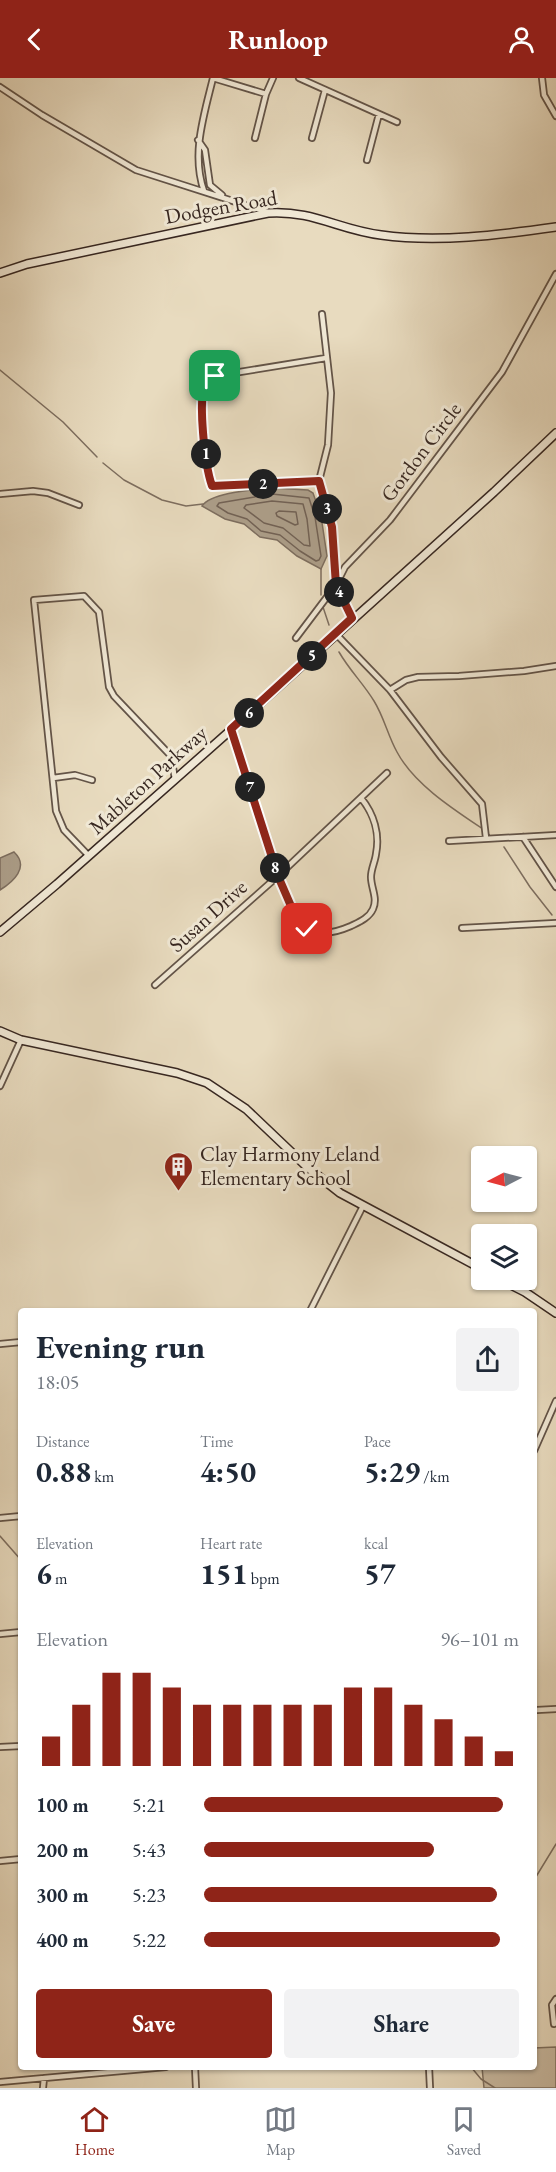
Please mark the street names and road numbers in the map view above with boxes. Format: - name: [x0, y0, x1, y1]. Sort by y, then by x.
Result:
- street label: Dodgen Road: [163, 183, 279, 230]
- street label: Gordon Circle: [374, 397, 467, 507]
- street label: Mableton Parkway: [83, 719, 213, 840]
- street label: Susan Drive: [163, 873, 252, 958]

